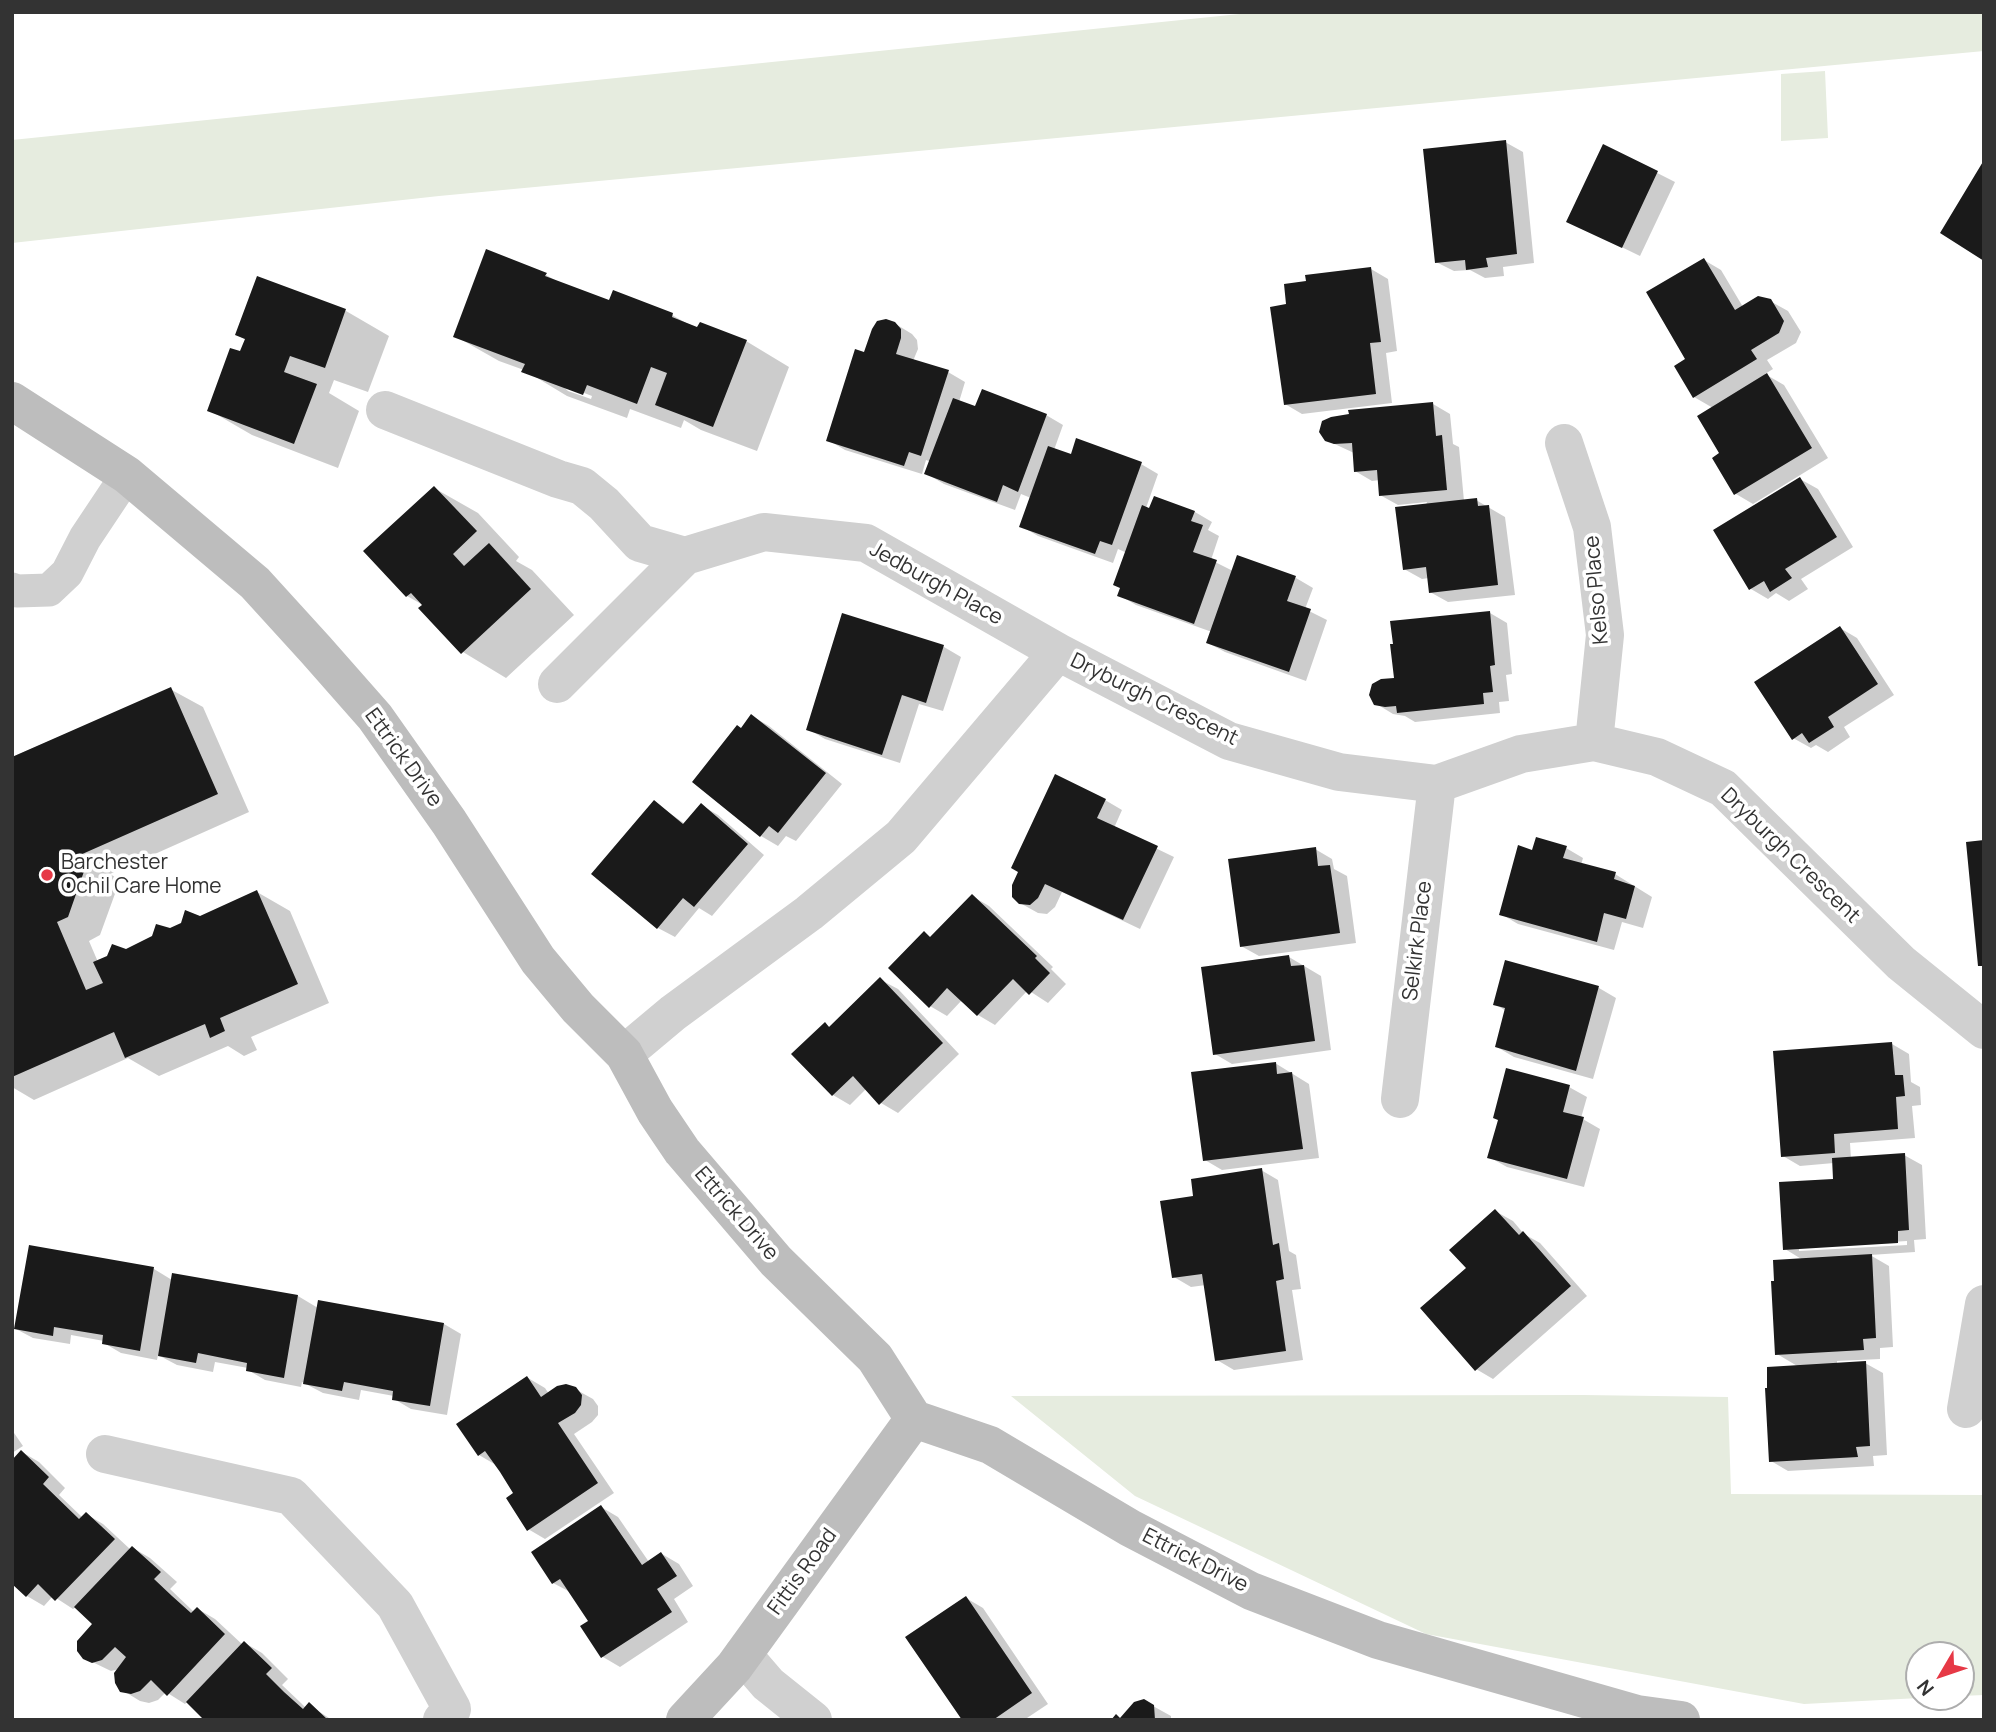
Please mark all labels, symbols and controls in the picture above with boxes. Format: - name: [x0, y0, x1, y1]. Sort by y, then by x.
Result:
- street label: Kelso Place: [1580, 534, 1614, 646]
- street label: Jedburgh Place: [865, 537, 1007, 631]
- street label: Dryburgh Crescent: [1066, 648, 1242, 752]
- street label: Ettrick Drive: [359, 704, 447, 812]
- street label: Dryburgh Crescent: [1715, 783, 1865, 929]
- place label: Barchester Ochil Care Home: [61, 850, 222, 900]
- marker: Barchester Ochil Care Home: [39, 867, 55, 883]
- street label: Selkirk Place: [1398, 880, 1438, 1002]
- street label: Ettrick Drive: [689, 1162, 783, 1266]
- street label: Fittis Road: [763, 1524, 843, 1620]
- street label: Ettrick Drive: [1138, 1524, 1252, 1598]
- north arrow: [1905, 1641, 1975, 1711]
- text: N: [1911, 1674, 1940, 1701]

